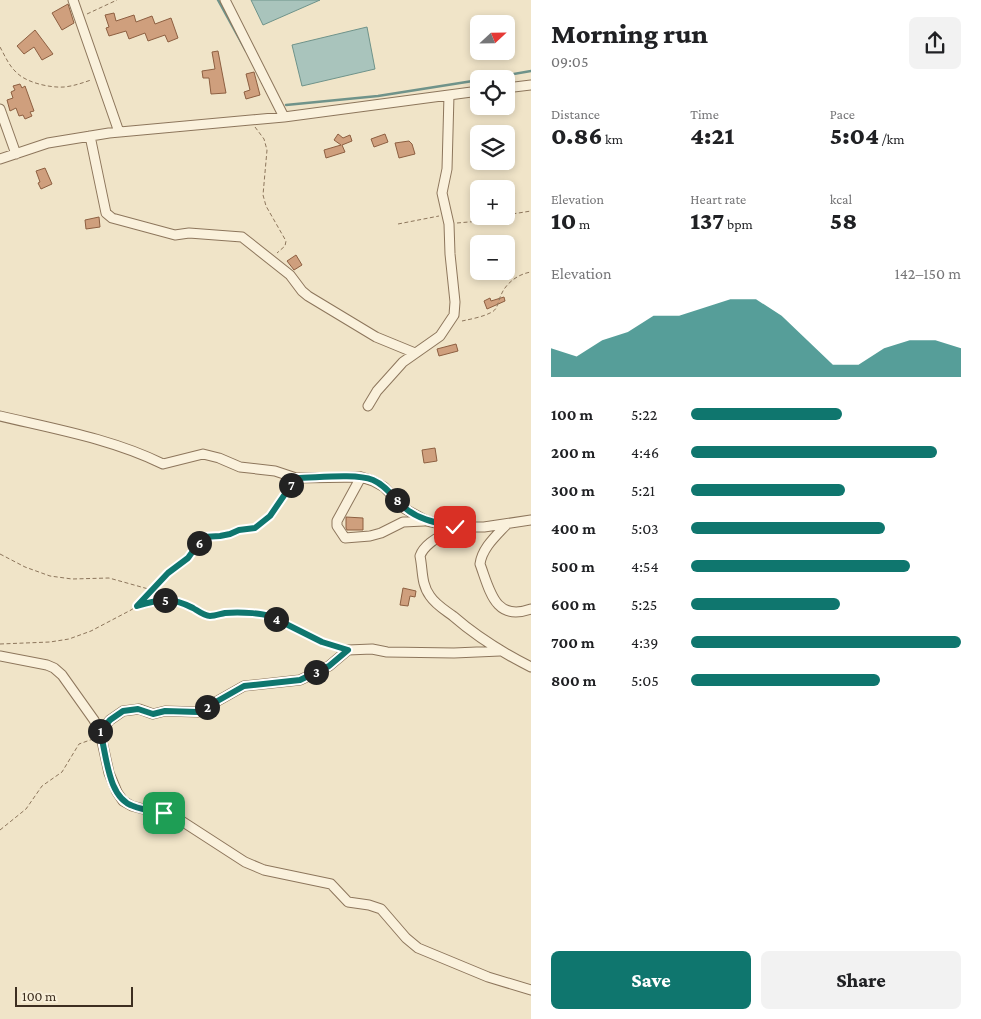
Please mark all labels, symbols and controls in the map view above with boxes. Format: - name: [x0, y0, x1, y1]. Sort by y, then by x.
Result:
- north arrow: [470, 15, 515, 60]
- map controls: [470, 15, 515, 280]
- button: share: [909, 17, 961, 69]
- text: Morning run: [551, 18, 708, 49]
- text: 09:05: [551, 53, 588, 70]
- button: locate: [470, 70, 515, 115]
- text: Distance: [551, 106, 600, 122]
- text: Time: [690, 106, 719, 122]
- text: Pace: [830, 106, 855, 122]
- text: 0.86: [551, 122, 602, 149]
- text: 4:21: [690, 122, 734, 149]
- text: 5:04: [830, 122, 879, 149]
- button: layers: [470, 125, 515, 170]
- text: km: [602, 131, 623, 147]
- text: /km: [879, 131, 904, 147]
- button: +: [470, 180, 515, 225]
- text: Elevation: [551, 191, 604, 207]
- text: Heart rate: [690, 191, 746, 207]
- text: kcal: [830, 191, 852, 207]
- text: 10: [551, 207, 576, 234]
- text: 137: [690, 207, 724, 234]
- text: 58: [830, 207, 857, 234]
- text: m: [576, 216, 590, 232]
- text: bpm: [724, 216, 753, 232]
- button: −: [470, 235, 515, 280]
- text: Elevation: [551, 265, 612, 282]
- text: 142–150 m: [894, 265, 961, 282]
- text: 100 m: [551, 406, 593, 423]
- text: 5:22: [631, 406, 657, 423]
- text: 200 m: [551, 444, 595, 461]
- text: 4:46: [631, 444, 659, 461]
- pin: 7: [278, 472, 304, 498]
- text: 7: [288, 477, 295, 493]
- text: 300 m: [551, 482, 595, 499]
- text: 5:21: [631, 482, 655, 499]
- pin: 8: [384, 488, 410, 512]
- text: 8: [393, 492, 402, 508]
- pin: [434, 506, 476, 548]
- icon: check: [441, 513, 469, 541]
- text: 400 m: [551, 520, 596, 537]
- text: 5:03: [631, 520, 659, 537]
- pin: 6: [186, 530, 212, 556]
- text: 6: [196, 535, 203, 551]
- text: 500 m: [551, 558, 595, 575]
- text: 4:54: [631, 558, 659, 575]
- pin: 5: [152, 588, 178, 612]
- text: 5: [162, 592, 169, 608]
- text: 600 m: [551, 596, 596, 613]
- text: 5:25: [631, 596, 657, 613]
- pin: 4: [264, 606, 288, 632]
- text: 4: [273, 611, 280, 627]
- text: 700 m: [551, 634, 595, 651]
- text: 4:39: [631, 634, 658, 651]
- pin: 3: [304, 660, 328, 684]
- text: 3: [313, 664, 320, 680]
- text: 800 m: [551, 672, 596, 689]
- text: 5:05: [631, 672, 659, 689]
- pin: 2: [194, 694, 220, 720]
- text: 2: [204, 699, 211, 715]
- pin: 1: [88, 718, 112, 744]
- text: 1: [98, 723, 103, 739]
- pin: [143, 792, 185, 834]
- icon: arrive: [150, 799, 178, 827]
- button: Save: [551, 951, 751, 1009]
- button: Share: [761, 951, 961, 1009]
- scale bar: [15, 984, 132, 1007]
- text: 100 m: [22, 988, 56, 1004]

